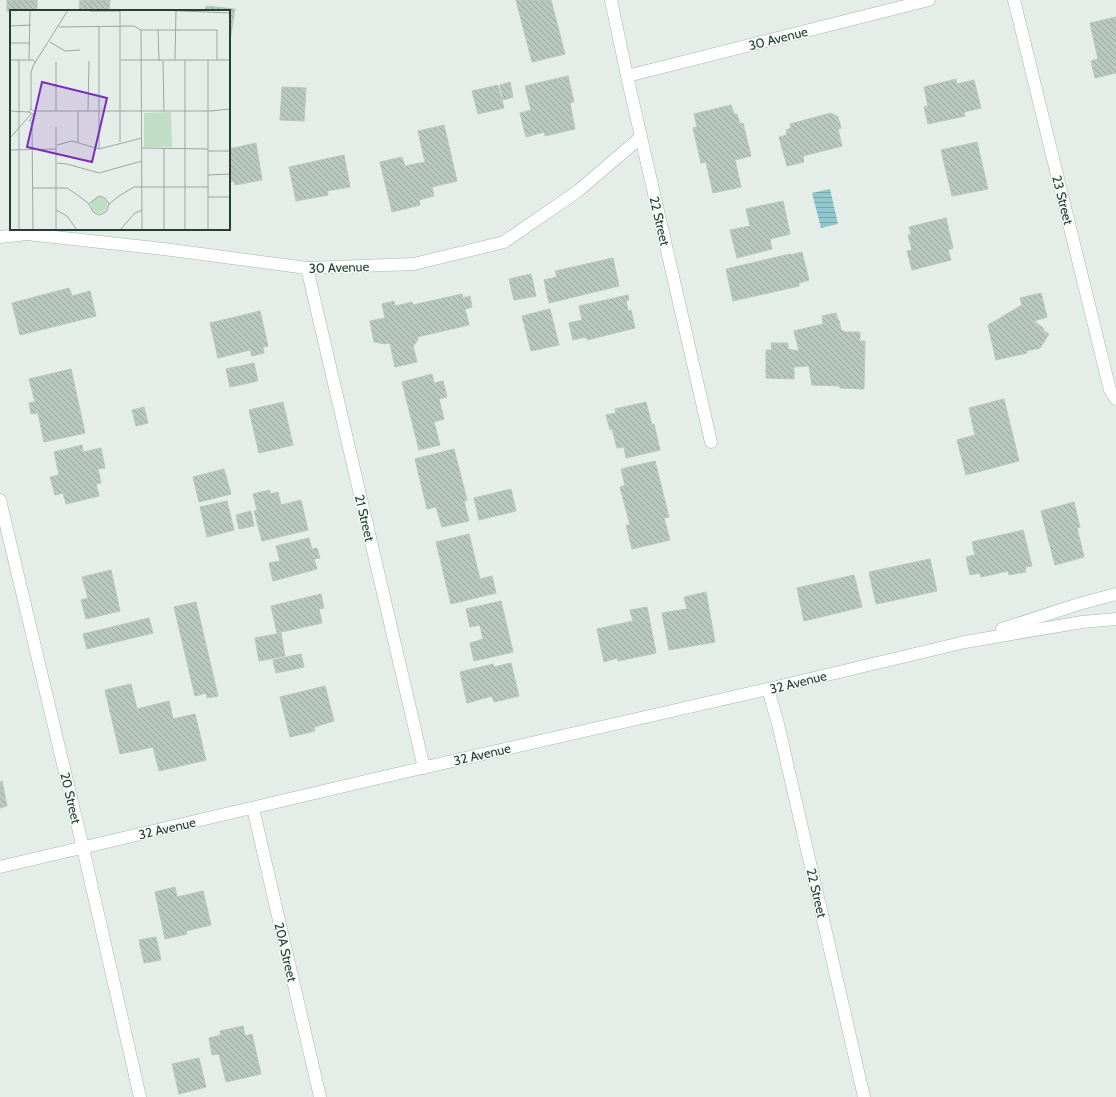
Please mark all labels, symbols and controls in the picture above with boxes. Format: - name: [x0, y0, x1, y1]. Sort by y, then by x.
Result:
- inset map: [10, 10, 230, 230]
- street label: 30 Avenue: [747, 23, 809, 53]
- street label: 23 Street: [1049, 174, 1077, 227]
- street label: 22 Street: [647, 195, 674, 248]
- street label: 30 Avenue: [309, 258, 370, 276]
- street label: 21 Street: [352, 493, 378, 543]
- street label: 32 Avenue: [768, 667, 828, 697]
- street label: 32 Avenue: [452, 740, 512, 768]
- street label: 20 Street: [57, 771, 85, 826]
- street label: 32 Avenue: [137, 814, 197, 842]
- street label: 22 Street: [804, 867, 831, 920]
- street label: 20A Street: [271, 921, 301, 984]

